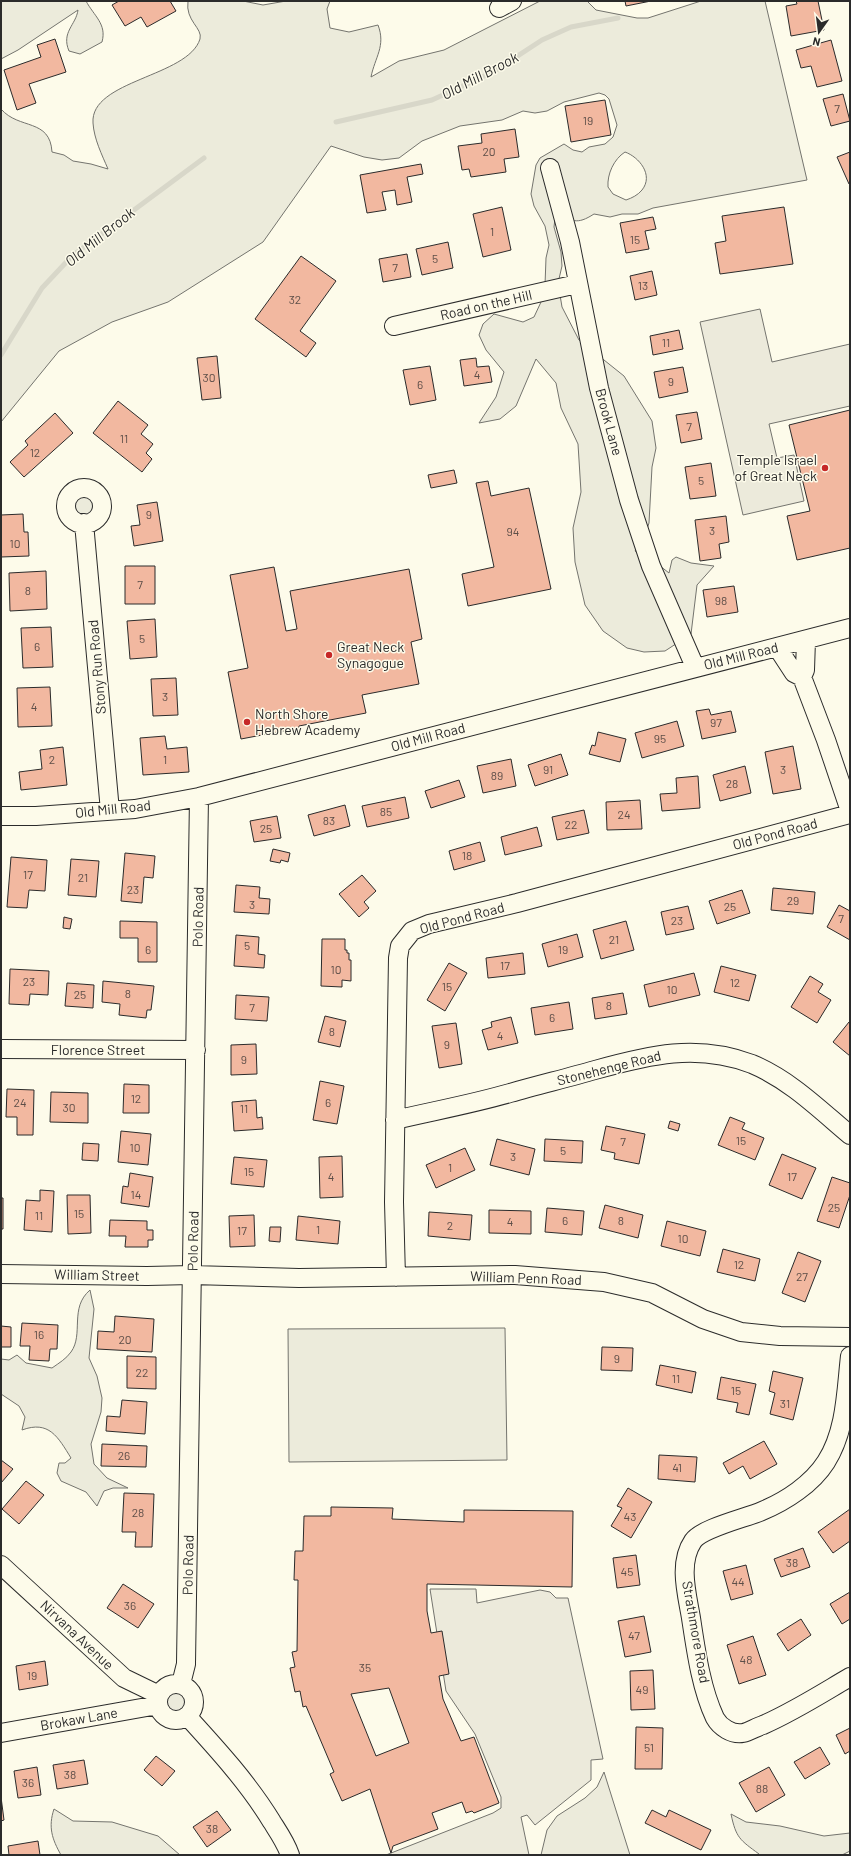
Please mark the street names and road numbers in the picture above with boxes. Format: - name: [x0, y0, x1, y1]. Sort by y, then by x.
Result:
- street label: Road on the Hill: [438, 286, 533, 323]
- street label: Brook Lane: [592, 386, 627, 457]
- street label: Stony Run Road: [84, 619, 109, 715]
- street label: Old Mill Road: [702, 638, 780, 673]
- street label: Old Mill Road: [389, 718, 467, 755]
- street label: Old Mill Road: [74, 796, 152, 821]
- street label: Old Pond Road: [731, 814, 819, 853]
- street label: Polo Road: [188, 887, 207, 947]
- street label: Old Pond Road: [418, 898, 506, 937]
- street label: Florence Street: [51, 1041, 145, 1058]
- street label: Stonehenge Road: [555, 1046, 663, 1089]
- street label: Polo Road: [183, 1211, 202, 1271]
- street label: William Street: [54, 1265, 140, 1284]
- street label: William Penn Road: [470, 1267, 582, 1288]
- street label: Polo Road: [178, 1535, 197, 1595]
- street label: Strathmore Road: [679, 1580, 714, 1684]
- street label: Nirvana Avenue: [37, 1596, 118, 1673]
- street label: Brokaw Lane: [39, 1703, 119, 1734]

